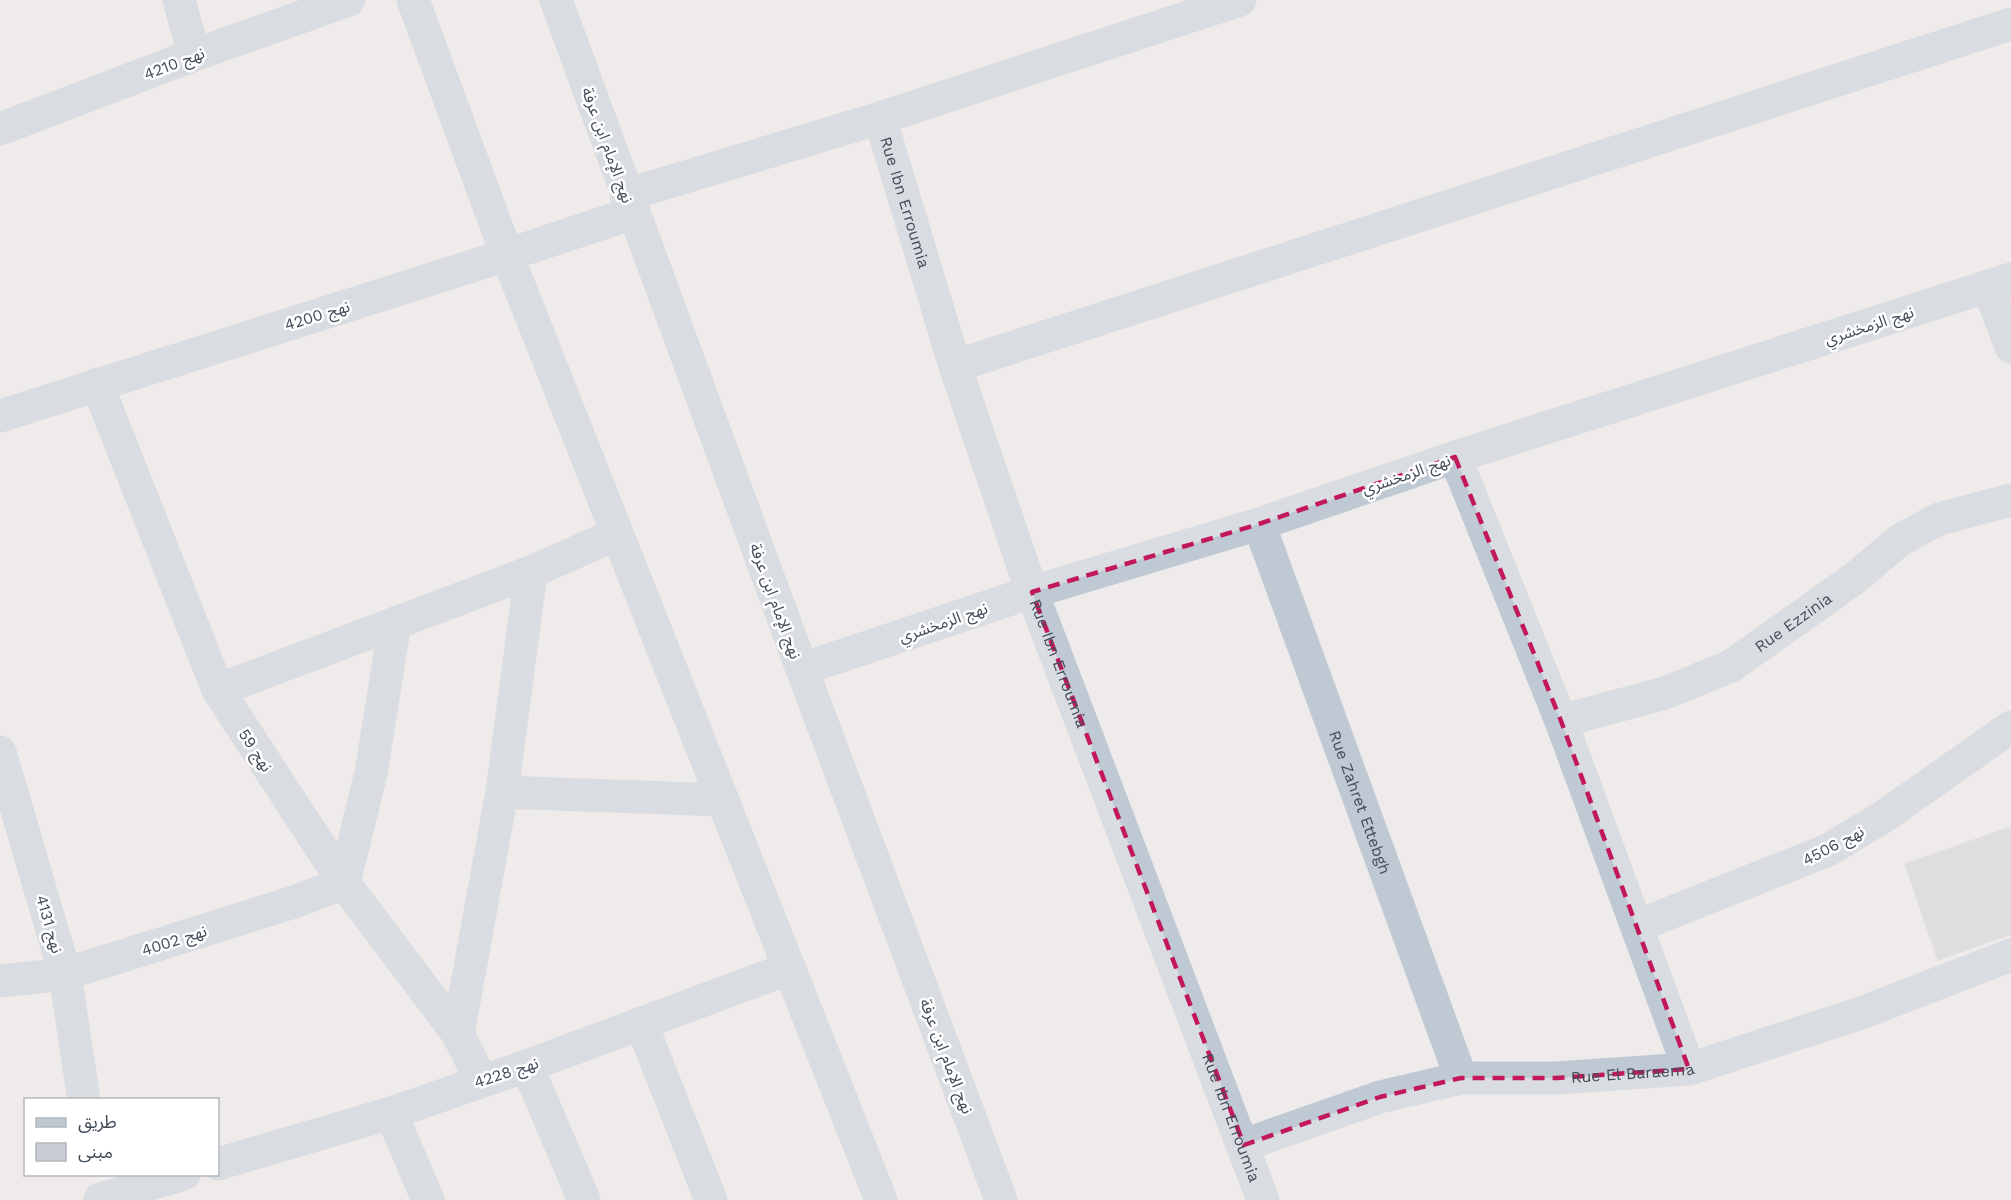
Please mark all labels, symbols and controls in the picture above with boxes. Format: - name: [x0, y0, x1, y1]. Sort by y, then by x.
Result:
- street label: نهج 4210: [141, 43, 208, 87]
- street label: نهج الإمام ابن عرفة: [575, 85, 637, 207]
- street label: Rue Ibn Erroumia: [876, 134, 934, 270]
- street label: نهج 4200: [282, 297, 353, 337]
- street label: نهج الزمخشري: [1822, 302, 1917, 352]
- street label: نهج الزمخشري: [1359, 450, 1454, 501]
- street label: نهج الإمام ابن عرفة: [743, 541, 805, 663]
- street label: Rue Ezzinia: [1751, 589, 1835, 656]
- street label: Rue Ibn Erroumia: [1026, 596, 1092, 730]
- street label: نهج الزمخشري: [896, 598, 991, 649]
- street label: نهج 59: [232, 725, 276, 777]
- street label: Rue Zahret Ettebgh: [1325, 728, 1395, 877]
- street label: نهج 4506: [1799, 821, 1869, 872]
- street label: نهج 4131: [29, 893, 67, 956]
- street label: نهج 4002: [139, 921, 210, 963]
- street label: نهج الإمام ابن عرفة: [913, 996, 977, 1117]
- street label: Rue Ibn Erroumia: [1198, 1051, 1264, 1185]
- street label: نهج 4228: [472, 1053, 542, 1095]
- street label: Rue El Baraema: [1570, 1059, 1697, 1087]
- legend: [24, 1098, 219, 1176]
- text: طريق: [78, 1111, 117, 1133]
- text: مبنى: [78, 1141, 113, 1163]

